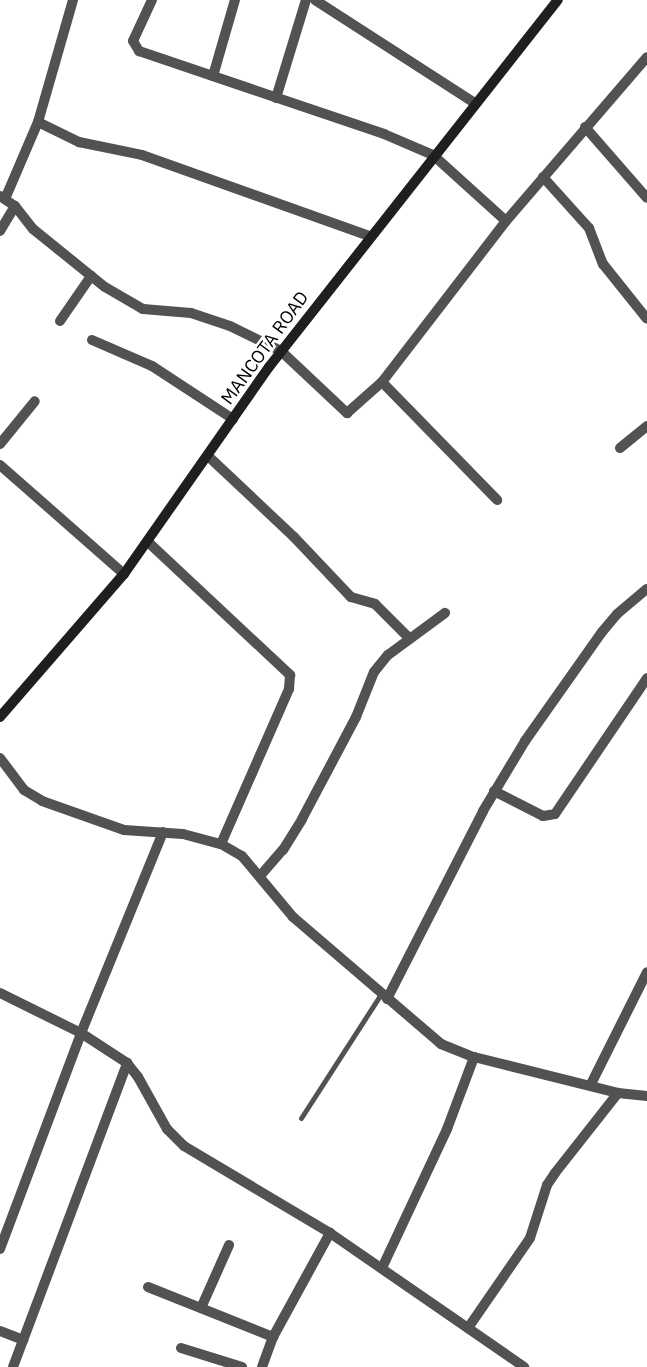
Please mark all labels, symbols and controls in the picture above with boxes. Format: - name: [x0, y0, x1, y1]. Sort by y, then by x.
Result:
- street label: MANCOTA ROAD: [217, 287, 313, 409]

